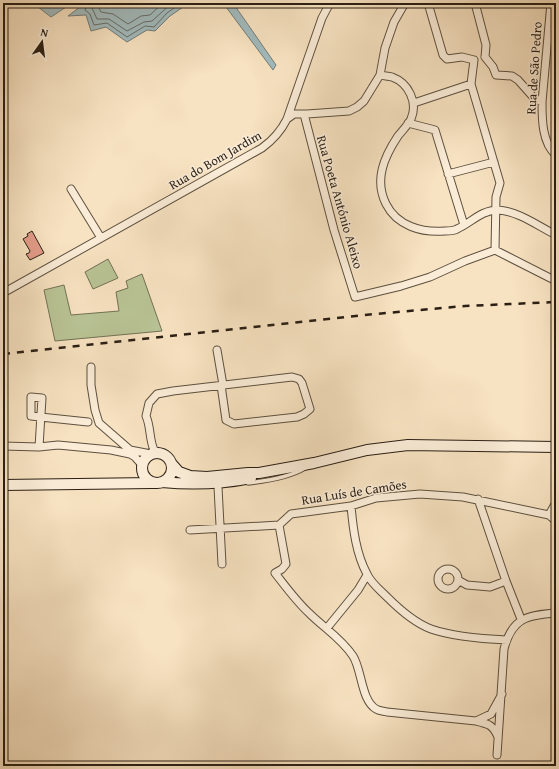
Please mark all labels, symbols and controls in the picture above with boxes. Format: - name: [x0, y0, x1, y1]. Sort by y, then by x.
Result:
- street label: Rua de São Pedro: [521, 20, 547, 115]
- north arrow: [22, 22, 62, 62]
- text: N: [39, 24, 51, 41]
- street label: Rua do Bom Jardim: [165, 126, 265, 194]
- street label: Rua Poeta António Aleixo: [312, 133, 368, 271]
- street label: Rua Luís de Camões: [300, 474, 408, 510]

